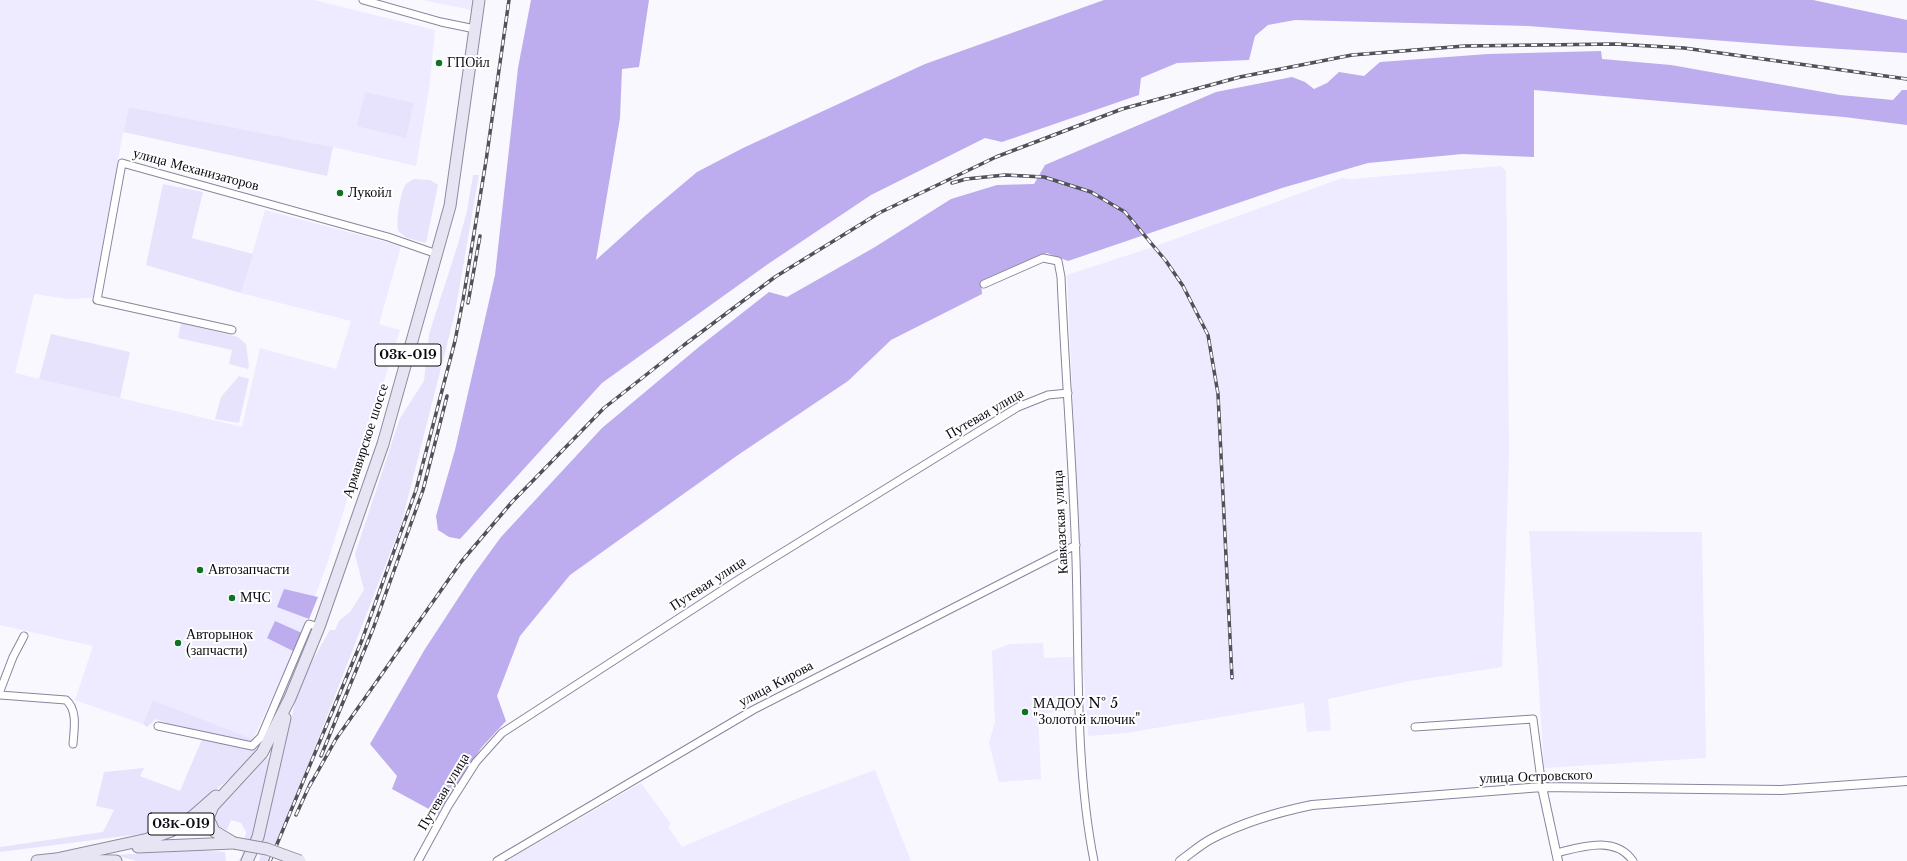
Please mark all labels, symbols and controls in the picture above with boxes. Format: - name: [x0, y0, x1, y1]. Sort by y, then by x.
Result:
- place label: ГПОйл: [447, 55, 490, 71]
- marker: ГПОйл: [434, 58, 444, 68]
- street label: улица Механизаторов: [131, 145, 261, 195]
- place label: Лукойл: [348, 185, 392, 201]
- marker: Лукойл: [335, 188, 345, 198]
- road number: 03К-019: [375, 344, 441, 366]
- street label: Армавирское шоссе: [340, 382, 392, 500]
- street label: Путевая улица: [943, 385, 1027, 443]
- street label: Кавказская улица: [1050, 469, 1072, 575]
- street label: Путевая улица: [667, 553, 749, 615]
- place label: Автозапчасти: [208, 562, 289, 578]
- marker: Автозапчасти: [195, 565, 205, 575]
- place label: МЧС: [240, 590, 271, 606]
- marker: МЧС: [227, 593, 237, 603]
- place label: Авторынок (запчасти): [186, 627, 253, 660]
- marker: Авторынок (запчасти): [173, 638, 183, 648]
- street label: улица Кирова: [736, 657, 816, 711]
- place label: МАДОУ № 5 "Золотой ключик": [1033, 696, 1140, 728]
- marker: МАДОУ № 5 "Золотой ключик": [1020, 707, 1030, 717]
- street label: Путевая улица: [414, 750, 474, 834]
- street label: улица Островского: [1479, 767, 1593, 787]
- road number: 03К-019: [148, 813, 214, 835]

